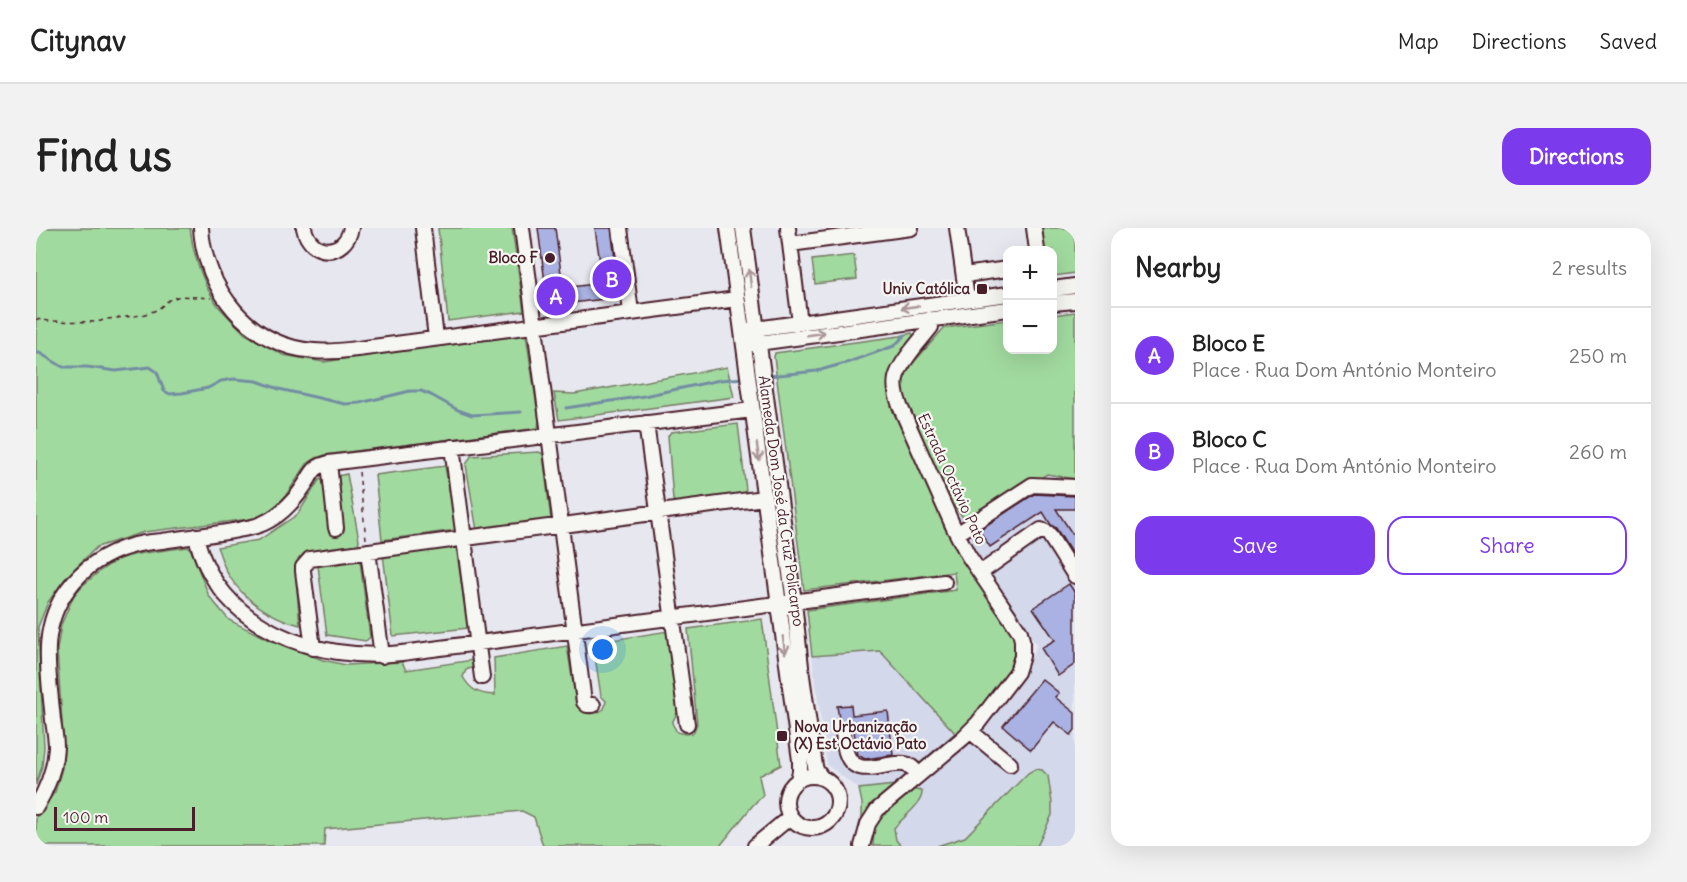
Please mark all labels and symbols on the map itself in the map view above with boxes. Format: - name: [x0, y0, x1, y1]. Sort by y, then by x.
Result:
- place label: Bloco F: [488, 248, 539, 267]
- marker: Bloco F: [543, 251, 557, 265]
- pin: B: [592, 256, 632, 302]
- one-way arrow: [744, 269, 755, 289]
- pin: A: [536, 274, 576, 318]
- place label: Univ Católica: [882, 279, 970, 298]
- marker: Univ Católica: [975, 282, 989, 296]
- one-way arrow: [900, 302, 920, 313]
- one-way arrow: [805, 329, 825, 340]
- street label: Alameda Dom José da Cruz Policarpo: [754, 374, 809, 628]
- street label: Estrada Octávio Pato: [914, 410, 991, 547]
- one-way arrow: [753, 441, 764, 461]
- one-way arrow: [779, 634, 790, 654]
- your location: [588, 635, 617, 664]
- place label: Nova Urbanização (X) Est Octávio Pato: [794, 717, 927, 754]
- marker: Nova Urbanização (X) Est Octávio Pato: [775, 729, 789, 743]
- scale bar: [54, 804, 195, 832]

